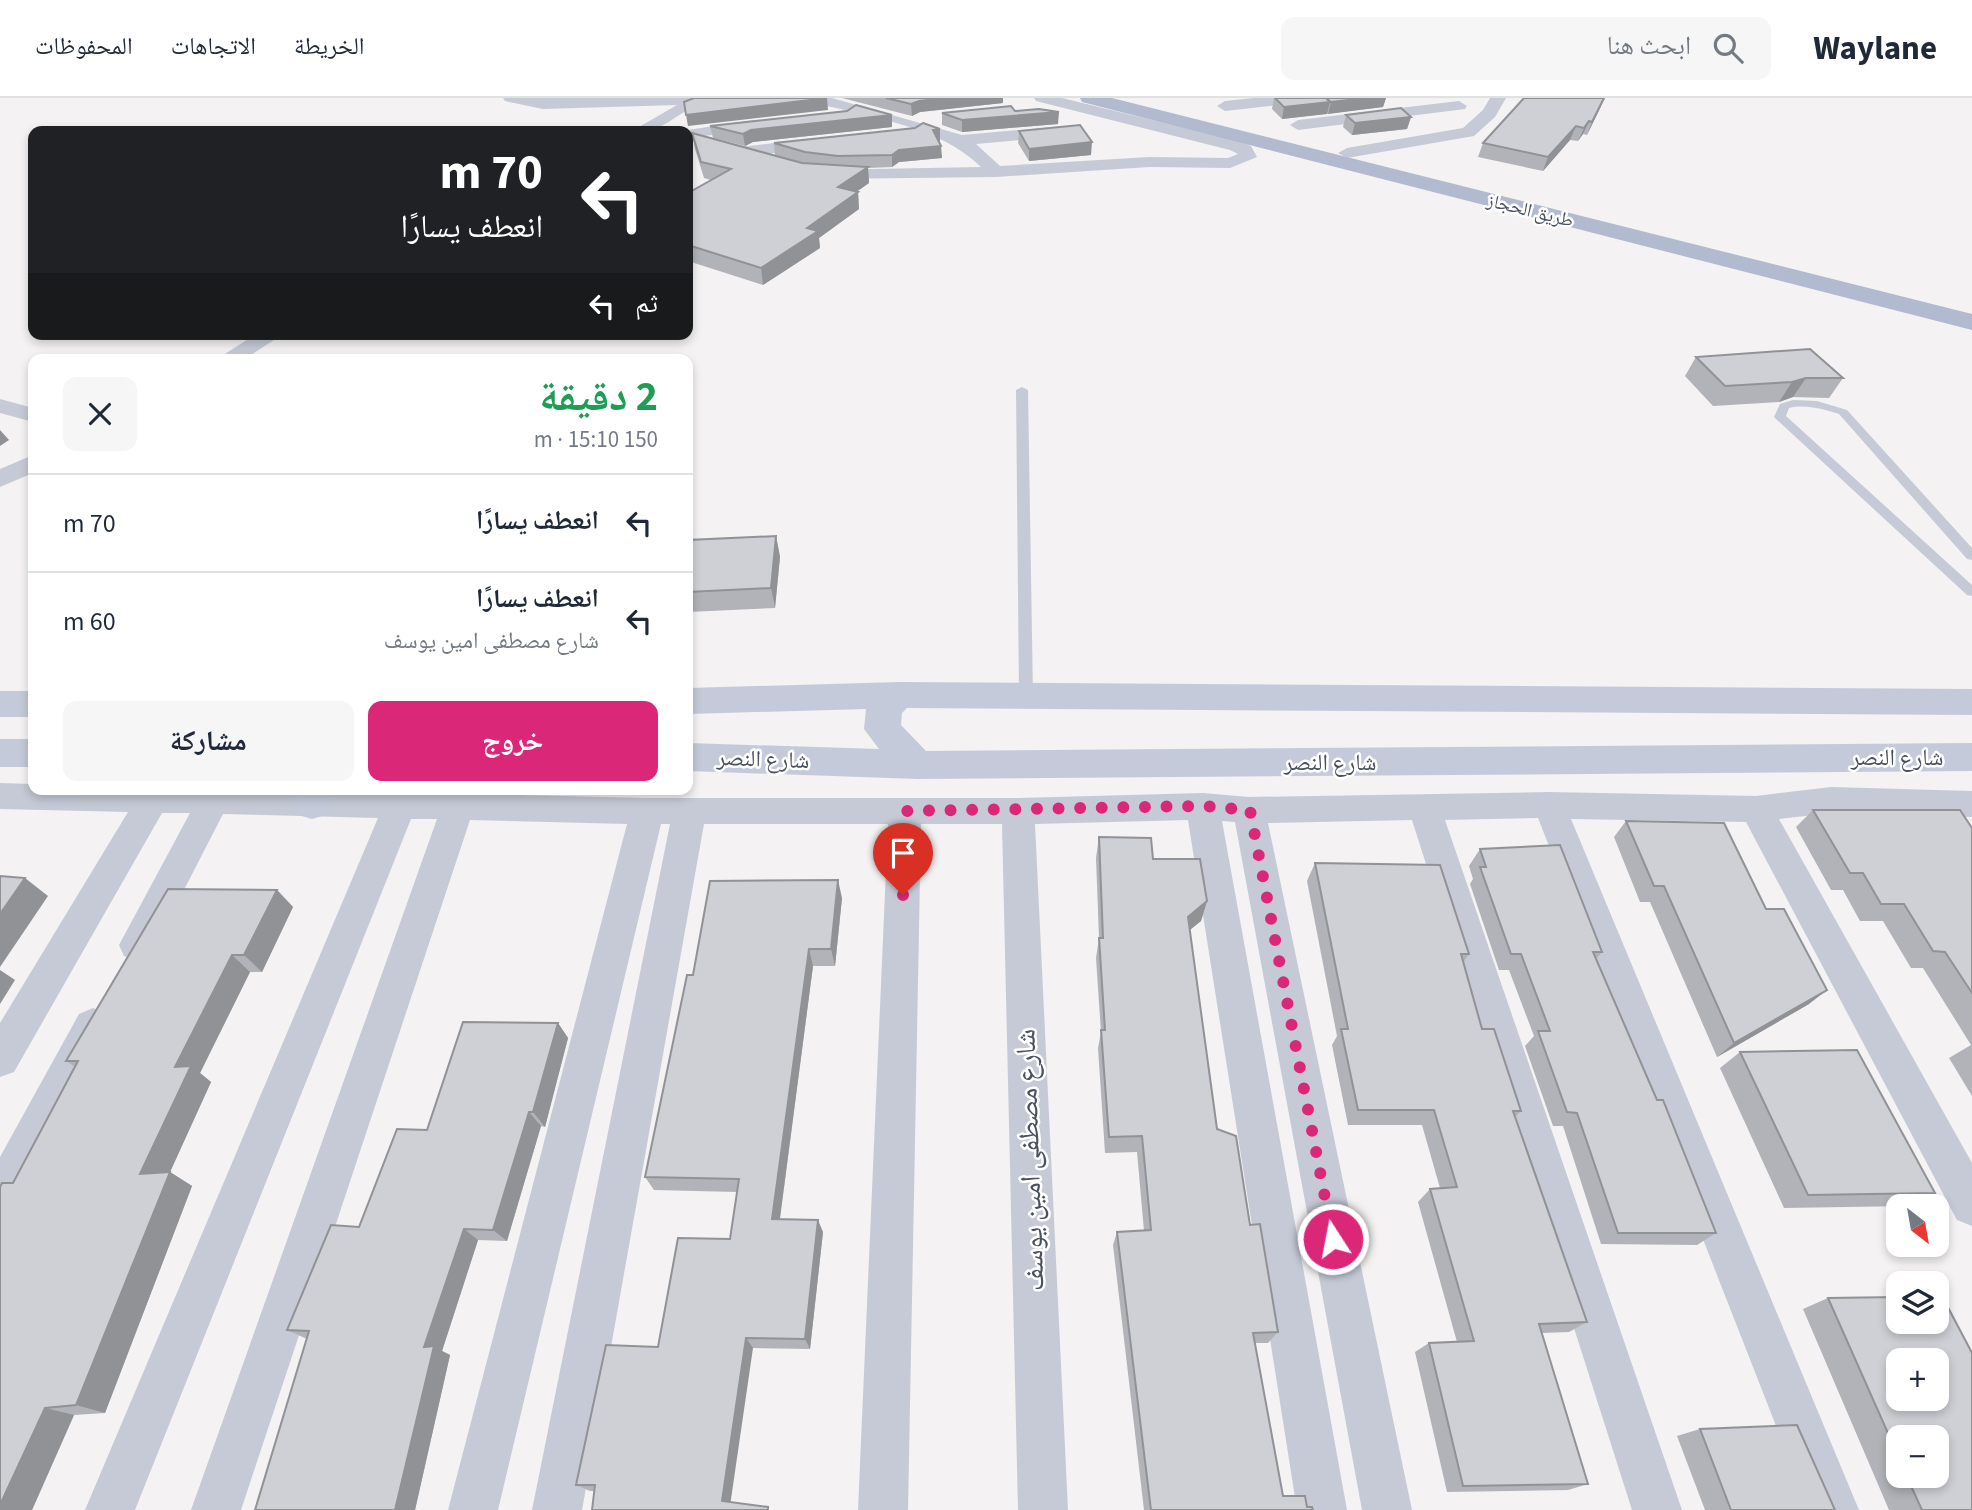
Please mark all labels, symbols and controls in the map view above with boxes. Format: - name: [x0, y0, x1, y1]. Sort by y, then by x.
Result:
- search box: [1281, 17, 1771, 80]
- text: Waylane: [1813, 25, 1937, 72]
- text: ابحث هنا: [1607, 27, 1691, 64]
- text: المحفوظات: [35, 29, 133, 64]
- text: الاتجاهات: [171, 29, 256, 64]
- text: الخريطة: [294, 29, 365, 64]
- icon: search: [1709, 29, 1747, 67]
- text: 70 m: [439, 138, 543, 208]
- icon: left: [567, 154, 658, 245]
- street label: طريق الحجاز: [1483, 187, 1576, 235]
- text: انعطف يسارًا: [400, 204, 543, 250]
- text: ثم: [635, 285, 658, 322]
- icon: left: [583, 287, 621, 325]
- text: 2 دقيقة: [539, 367, 658, 427]
- button: close: [63, 377, 137, 451]
- text: 150 m · 15:10: [534, 423, 658, 456]
- text: انعطف يسارًا: [476, 502, 599, 539]
- icon: left: [620, 504, 658, 542]
- text: 70 m: [63, 505, 116, 542]
- text: انعطف يسارًا: [476, 580, 599, 617]
- icon: left: [620, 602, 658, 640]
- text: 60 m: [63, 603, 116, 640]
- text: شارع مصطفى امين يوسف: [384, 624, 599, 657]
- button: مشاركة: [63, 701, 354, 781]
- button: خروج: [368, 701, 658, 781]
- street label: شارع النصر: [715, 741, 810, 777]
- street label: شارع النصر: [1850, 741, 1943, 774]
- street label: شارع النصر: [1283, 746, 1376, 779]
- pin: [873, 823, 933, 895]
- icon: arrive: [884, 834, 922, 872]
- street label: شارع مصطفى امين يوسف: [1005, 1028, 1055, 1292]
- north arrow: [1886, 1194, 1950, 1256]
- map controls: [1886, 1194, 1949, 1488]
- position arrow: [1296, 1202, 1370, 1276]
- button: layers: [1886, 1271, 1949, 1334]
- button: +: [1886, 1348, 1949, 1411]
- button: −: [1886, 1425, 1949, 1488]

